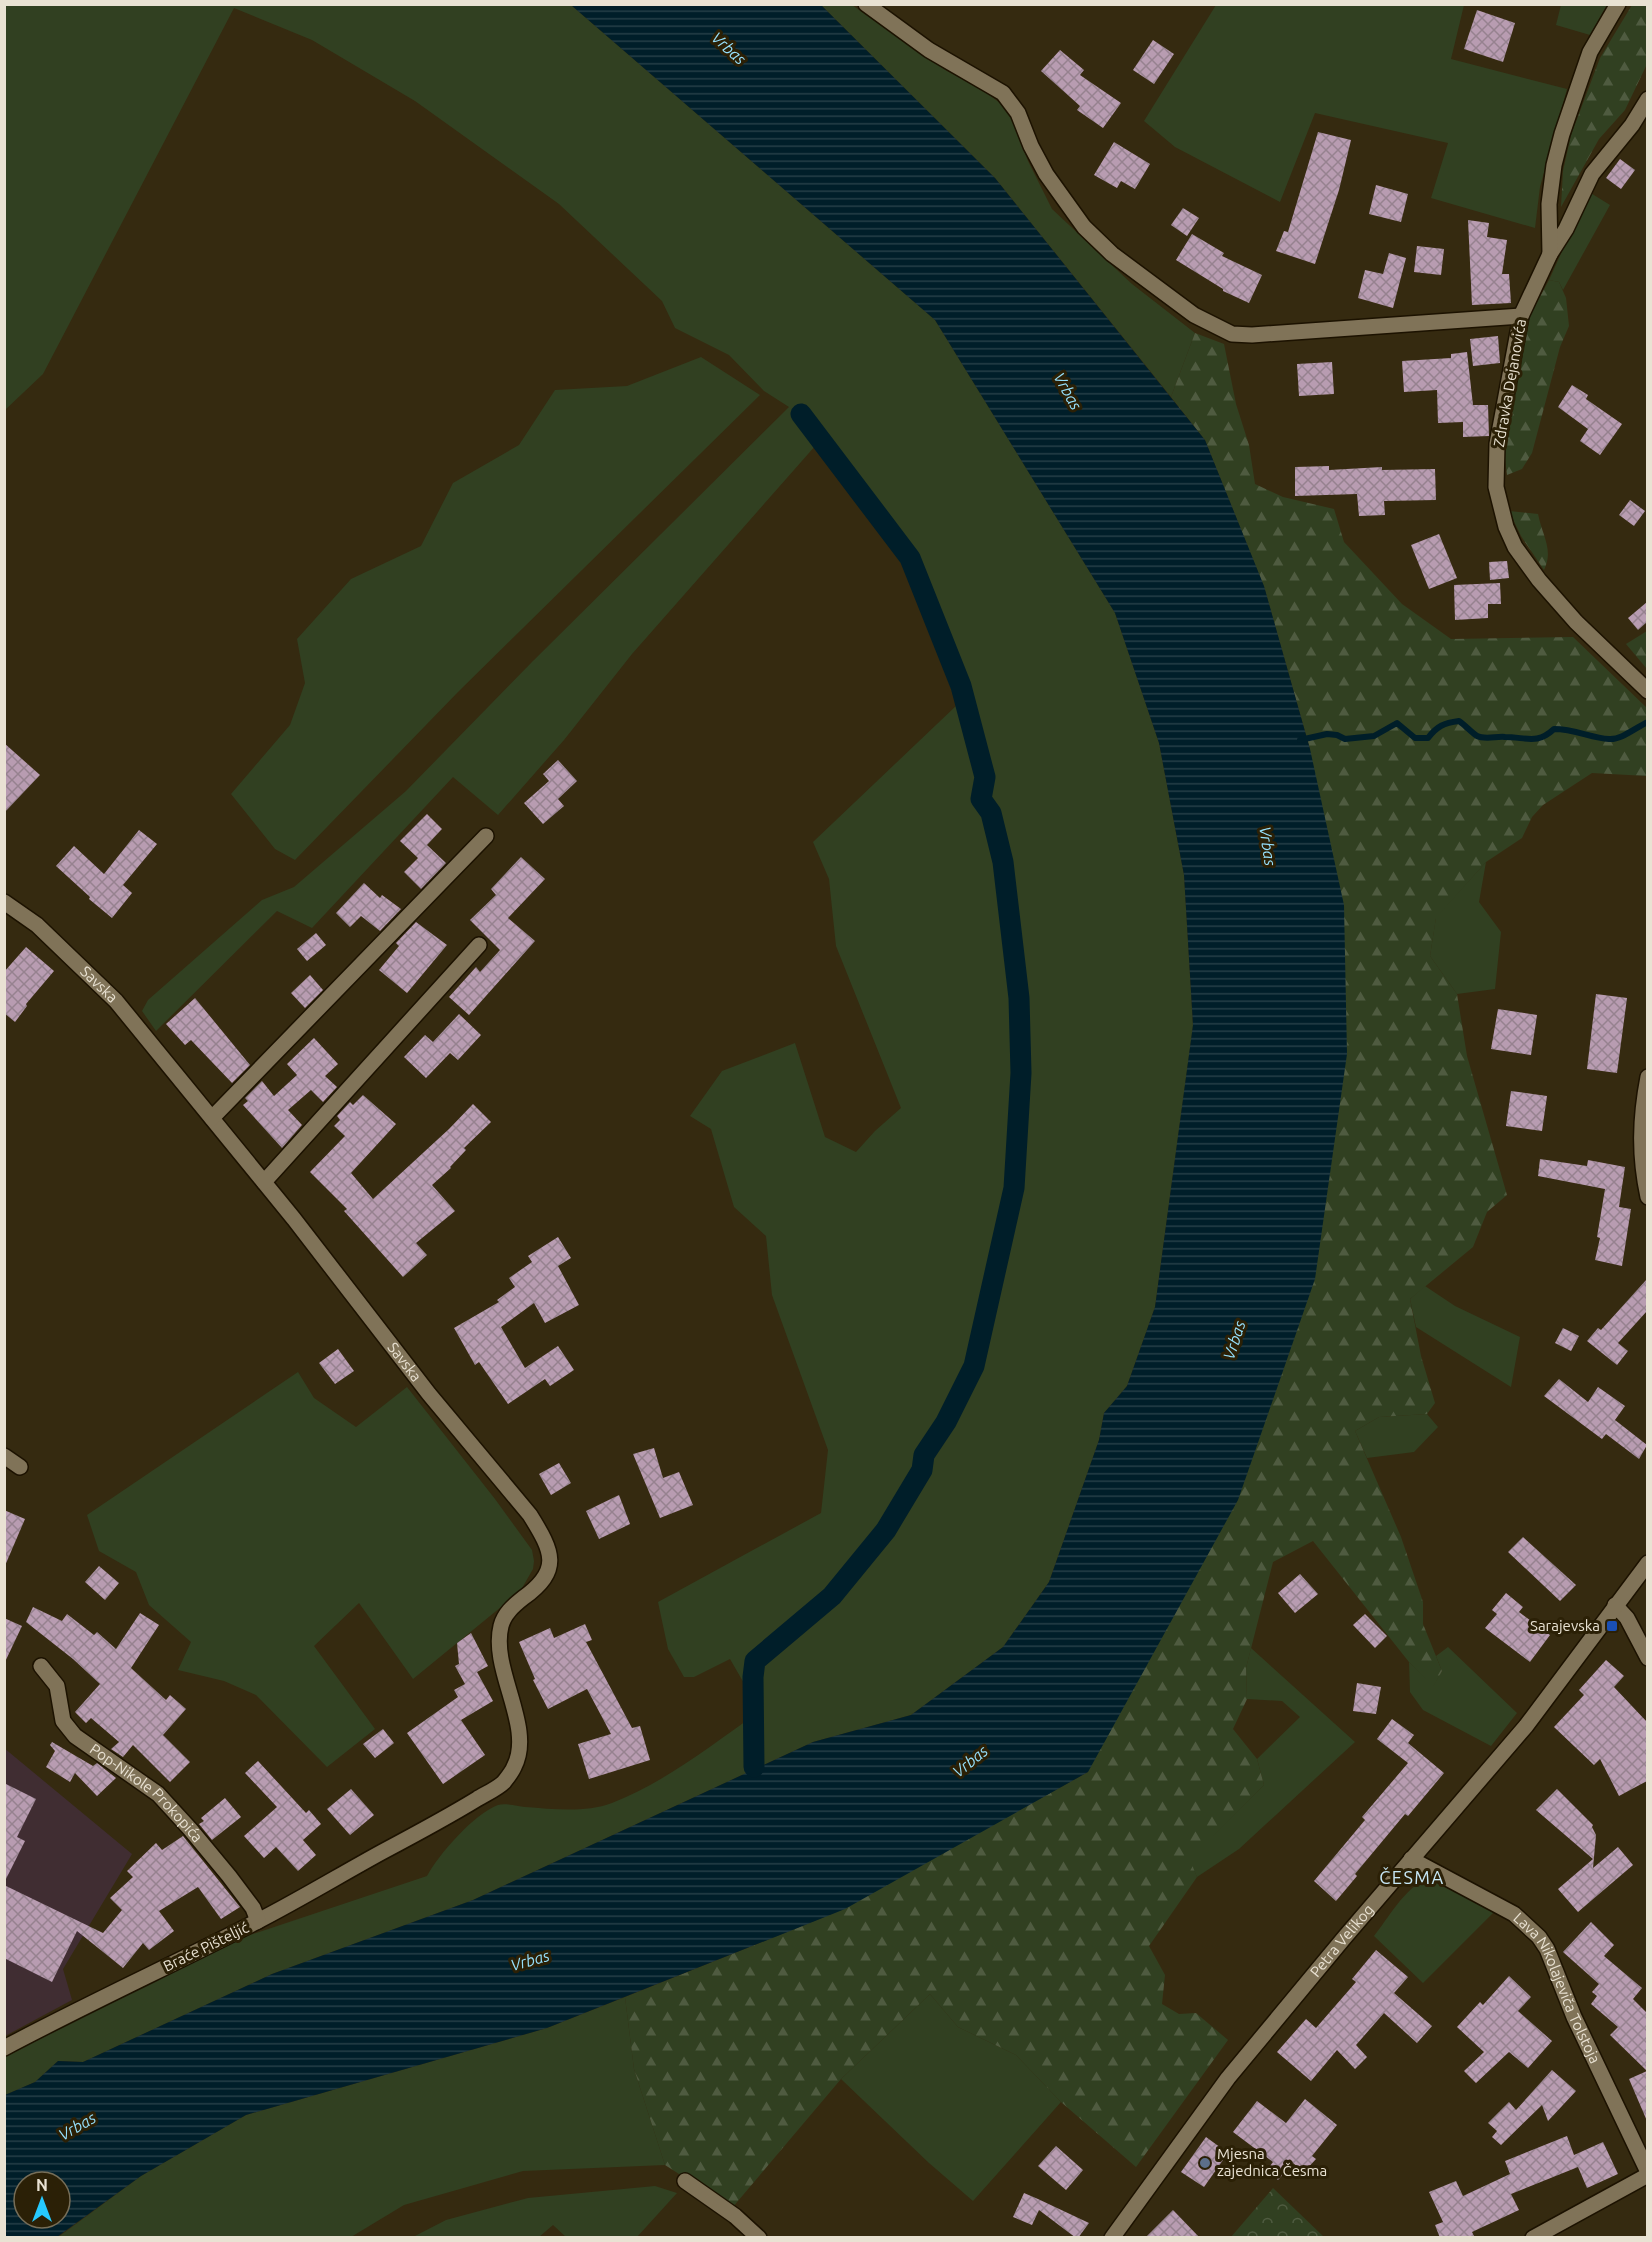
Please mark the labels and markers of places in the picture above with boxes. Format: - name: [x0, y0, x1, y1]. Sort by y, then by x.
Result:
- place label: Sarajevska: [1530, 1617, 1600, 1634]
- marker: Sarajevska: [1605, 1619, 1619, 1633]
- place label: Mjesna zajednica Česma: [1217, 2145, 1327, 2179]
- marker: Mjesna zajednica Česma: [1198, 2156, 1212, 2170]

